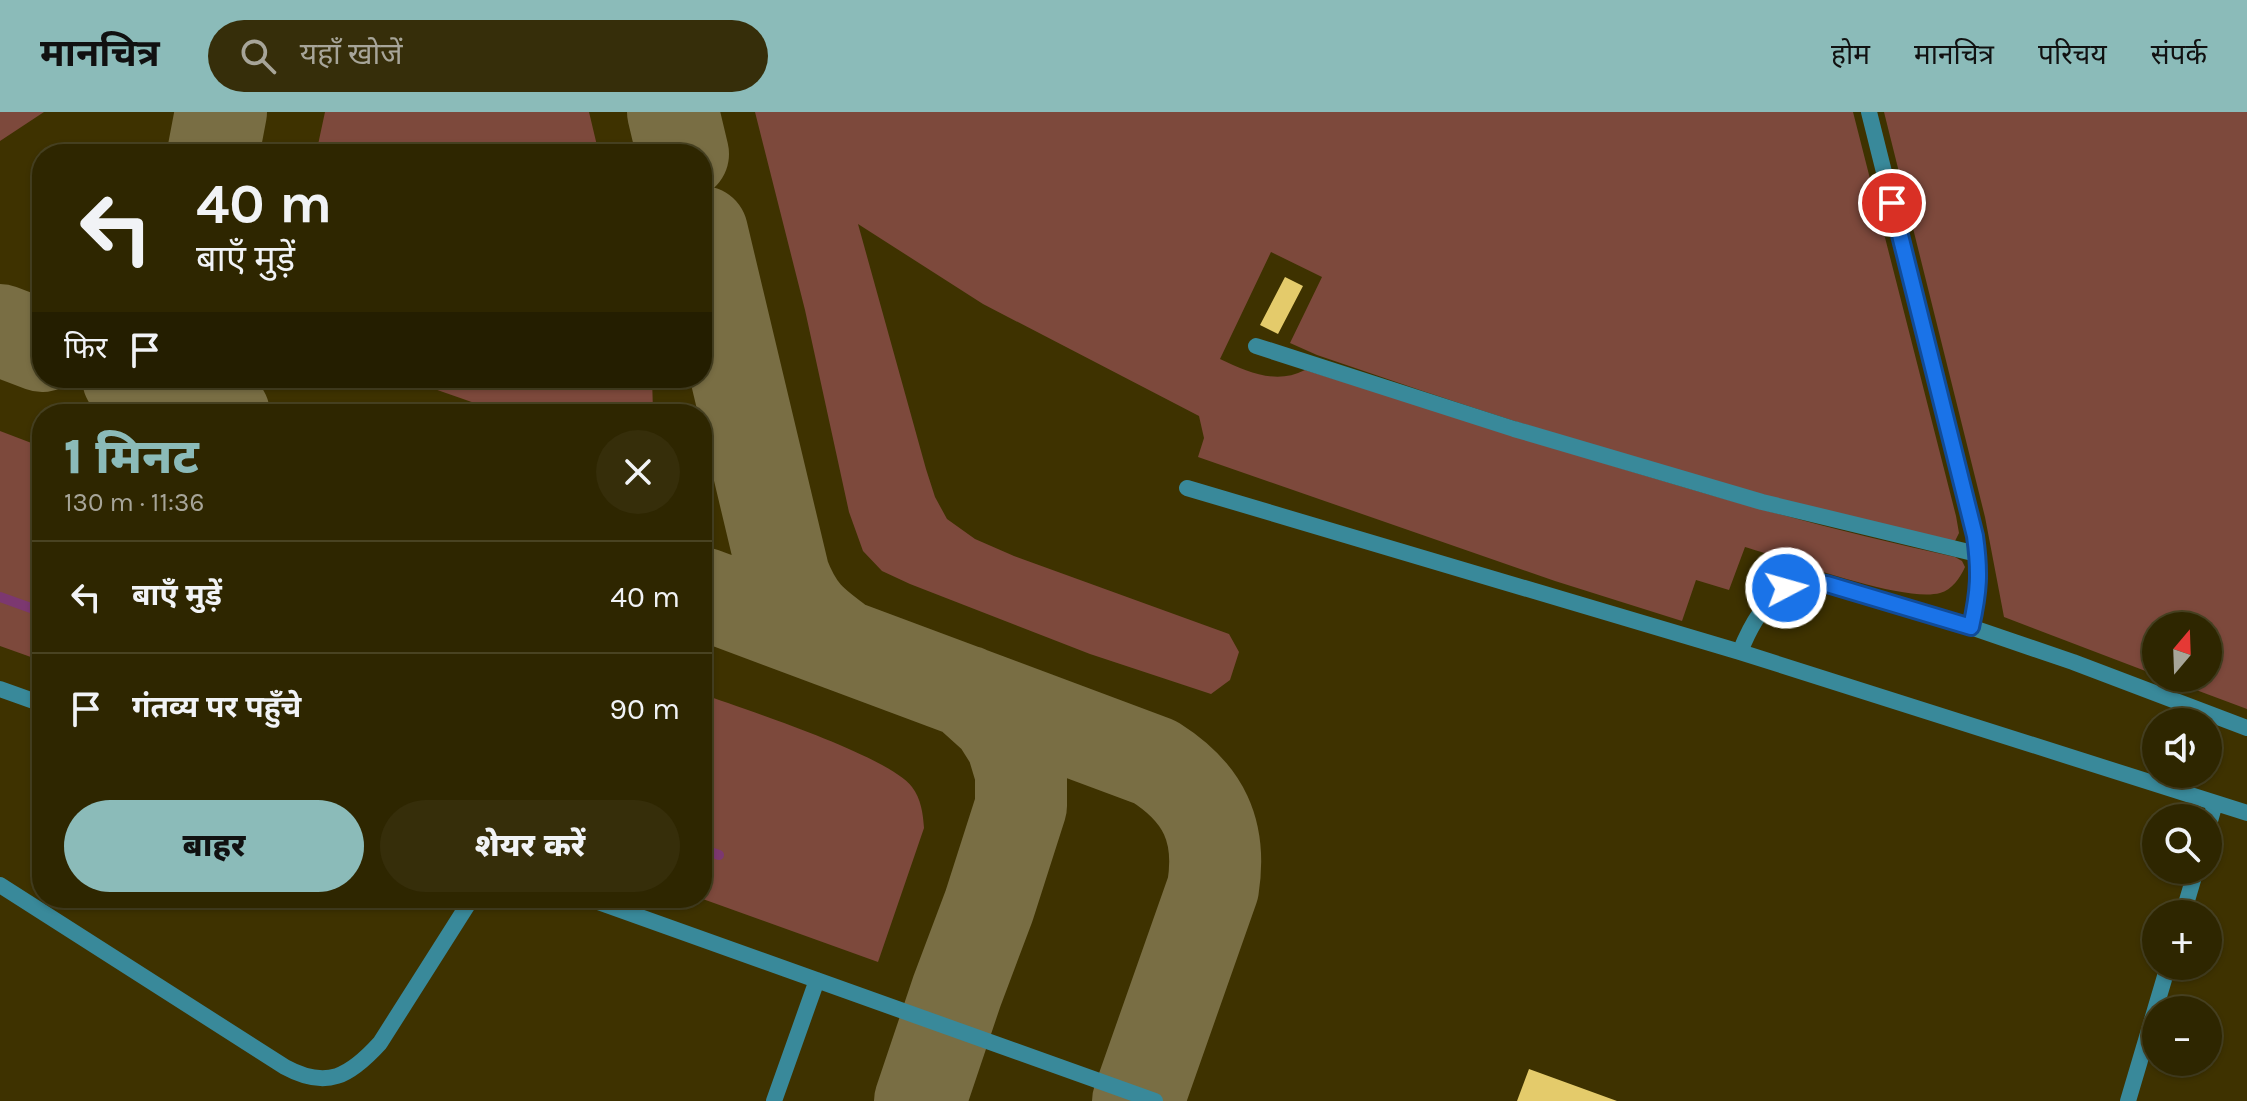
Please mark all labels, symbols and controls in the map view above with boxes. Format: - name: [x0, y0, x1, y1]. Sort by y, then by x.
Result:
- search box: [208, 20, 768, 92]
- text: मानचित्र: [40, 31, 160, 76]
- icon: search: [236, 34, 280, 78]
- text: यहाँ खोजें: [300, 36, 403, 72]
- text: होम: [1831, 38, 1870, 71]
- text: मानचित्र: [1914, 38, 1994, 71]
- text: परिचय: [2038, 38, 2107, 71]
- text: संपर्क: [2151, 38, 2207, 71]
- pin: [1858, 169, 1926, 237]
- text: 40 m: [196, 171, 332, 236]
- icon: left: [64, 176, 168, 280]
- icon: arrive: [1870, 181, 1914, 225]
- text: बाएँ मुड़ें: [196, 238, 295, 280]
- icon: arrive: [123, 328, 167, 372]
- text: फिर: [64, 330, 107, 366]
- text: 1 मिनट: [64, 429, 199, 485]
- button: close: [596, 430, 680, 514]
- text: 130 m · 11:36: [64, 487, 204, 518]
- position arrow: [1744, 546, 1828, 630]
- icon: left: [64, 575, 108, 619]
- text: बाएँ मुड़ें: [132, 577, 222, 613]
- text: 40 m: [610, 579, 680, 615]
- north arrow: [2142, 612, 2222, 692]
- map controls: [2142, 612, 2222, 1076]
- icon: arrive: [64, 687, 108, 731]
- text: गंतव्य पर पहुँचे: [132, 689, 301, 725]
- text: 90 m: [610, 691, 680, 727]
- button: sound: [2142, 708, 2222, 788]
- button: बाहर: [64, 800, 364, 892]
- button: शेयर करें: [380, 800, 680, 892]
- button: search: [2142, 804, 2222, 884]
- button: +: [2142, 900, 2222, 980]
- button: −: [2142, 996, 2222, 1076]

